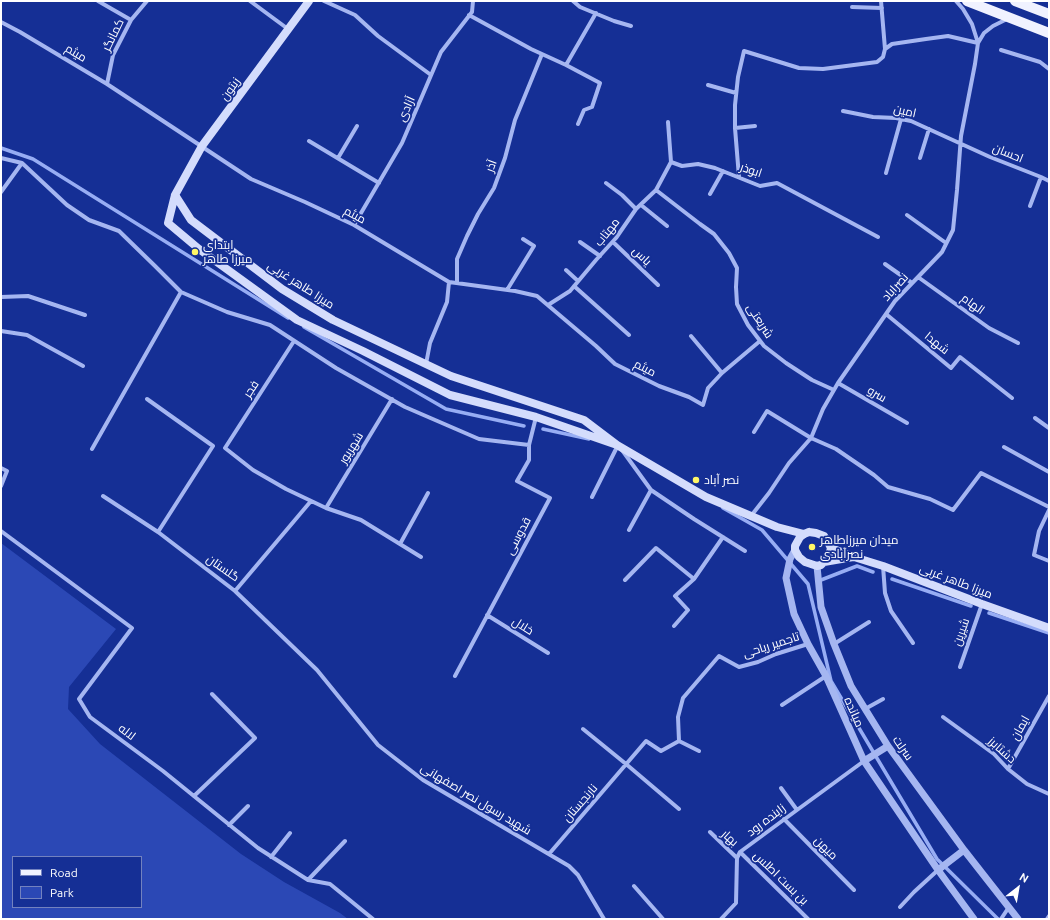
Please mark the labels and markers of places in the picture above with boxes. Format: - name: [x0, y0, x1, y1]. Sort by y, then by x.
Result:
- place label: ابتدای میرزا طاهر: [203, 238, 253, 266]
- marker: ابتدای میرزا طاهر: [190, 247, 200, 257]
- place label: نصر آباد: [704, 473, 739, 487]
- marker: نصر آباد: [691, 475, 701, 485]
- place label: میدان میرزاطاهر نصرآبادی: [820, 533, 898, 561]
- marker: میدان میرزاطاهر نصرآبادی: [807, 542, 817, 552]

